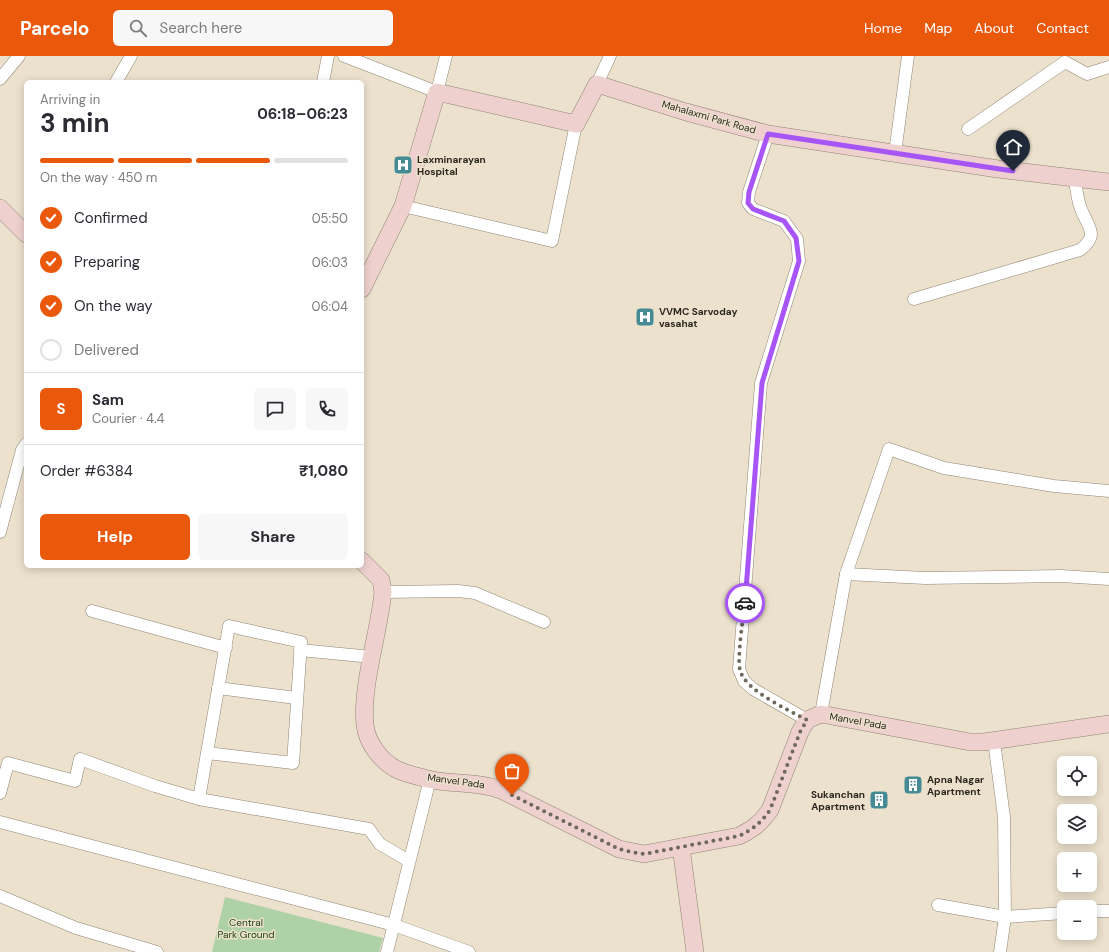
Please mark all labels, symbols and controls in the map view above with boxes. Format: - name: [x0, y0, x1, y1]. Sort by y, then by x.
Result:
- search box: [113, 10, 393, 46]
- text: Parcelo: [20, 16, 89, 41]
- icon: search: [127, 17, 149, 39]
- text: Search here: [159, 18, 242, 38]
- text: Home: [864, 19, 902, 37]
- text: Map: [924, 19, 952, 37]
- text: About: [974, 19, 1014, 37]
- text: Contact: [1036, 19, 1089, 37]
- text: Arriving in: [40, 91, 100, 108]
- street label: Mahalaxmi Park Road: [660, 97, 758, 137]
- text: 06:18–06:23: [257, 104, 348, 124]
- text: 3 min: [40, 106, 109, 140]
- pin: [996, 130, 1030, 171]
- icon: home: [1002, 136, 1024, 158]
- place label: Laxminarayan Hospital: [417, 153, 486, 178]
- hospital icon: Laxminarayan Hospital: [392, 154, 414, 176]
- text: On the way · 450 m: [40, 169, 157, 186]
- icon: check: [40, 207, 62, 229]
- text: Confirmed: [74, 208, 148, 228]
- text: 05:50: [312, 210, 348, 227]
- icon: check: [40, 251, 62, 273]
- text: Preparing: [74, 252, 140, 272]
- text: 06:03: [312, 254, 348, 271]
- icon: check: [40, 295, 62, 317]
- text: On the way: [74, 296, 153, 316]
- text: 06:04: [312, 298, 348, 315]
- place label: VVMC Sarvoday vasahat: [659, 305, 738, 330]
- hospital icon: VVMC Sarvoday vasahat: [634, 306, 656, 328]
- text: Delivered: [74, 340, 139, 360]
- button: chat: [254, 388, 296, 430]
- button: phone: [306, 388, 348, 430]
- text: Sam: [92, 390, 124, 410]
- text: S: [56, 399, 66, 419]
- text: Courier · 4.4: [92, 410, 164, 427]
- text: Order #6384: [40, 461, 133, 481]
- text: ₹1,080: [299, 461, 348, 481]
- button: Help: [40, 514, 190, 560]
- button: Share: [198, 514, 348, 560]
- courier: [725, 583, 765, 623]
- icon: car: [734, 592, 756, 614]
- street label: Manvel Pada: [828, 710, 888, 732]
- pin: [495, 754, 529, 795]
- map controls: [1057, 756, 1097, 940]
- button: locate: [1057, 756, 1097, 796]
- icon: bag: [501, 760, 523, 782]
- street label: Manvel Pada: [426, 771, 486, 791]
- place label: Apna Nagar Apartment: [927, 773, 984, 798]
- building icon: Apna Nagar Apartment: [902, 774, 924, 796]
- place label: Sukanchan Apartment: [811, 788, 865, 813]
- building icon: Sukanchan Apartment: [868, 789, 890, 811]
- button: layers: [1057, 804, 1097, 844]
- button: +: [1057, 852, 1097, 892]
- button: −: [1057, 900, 1097, 940]
- park label: Central Park Ground: [217, 916, 275, 941]

